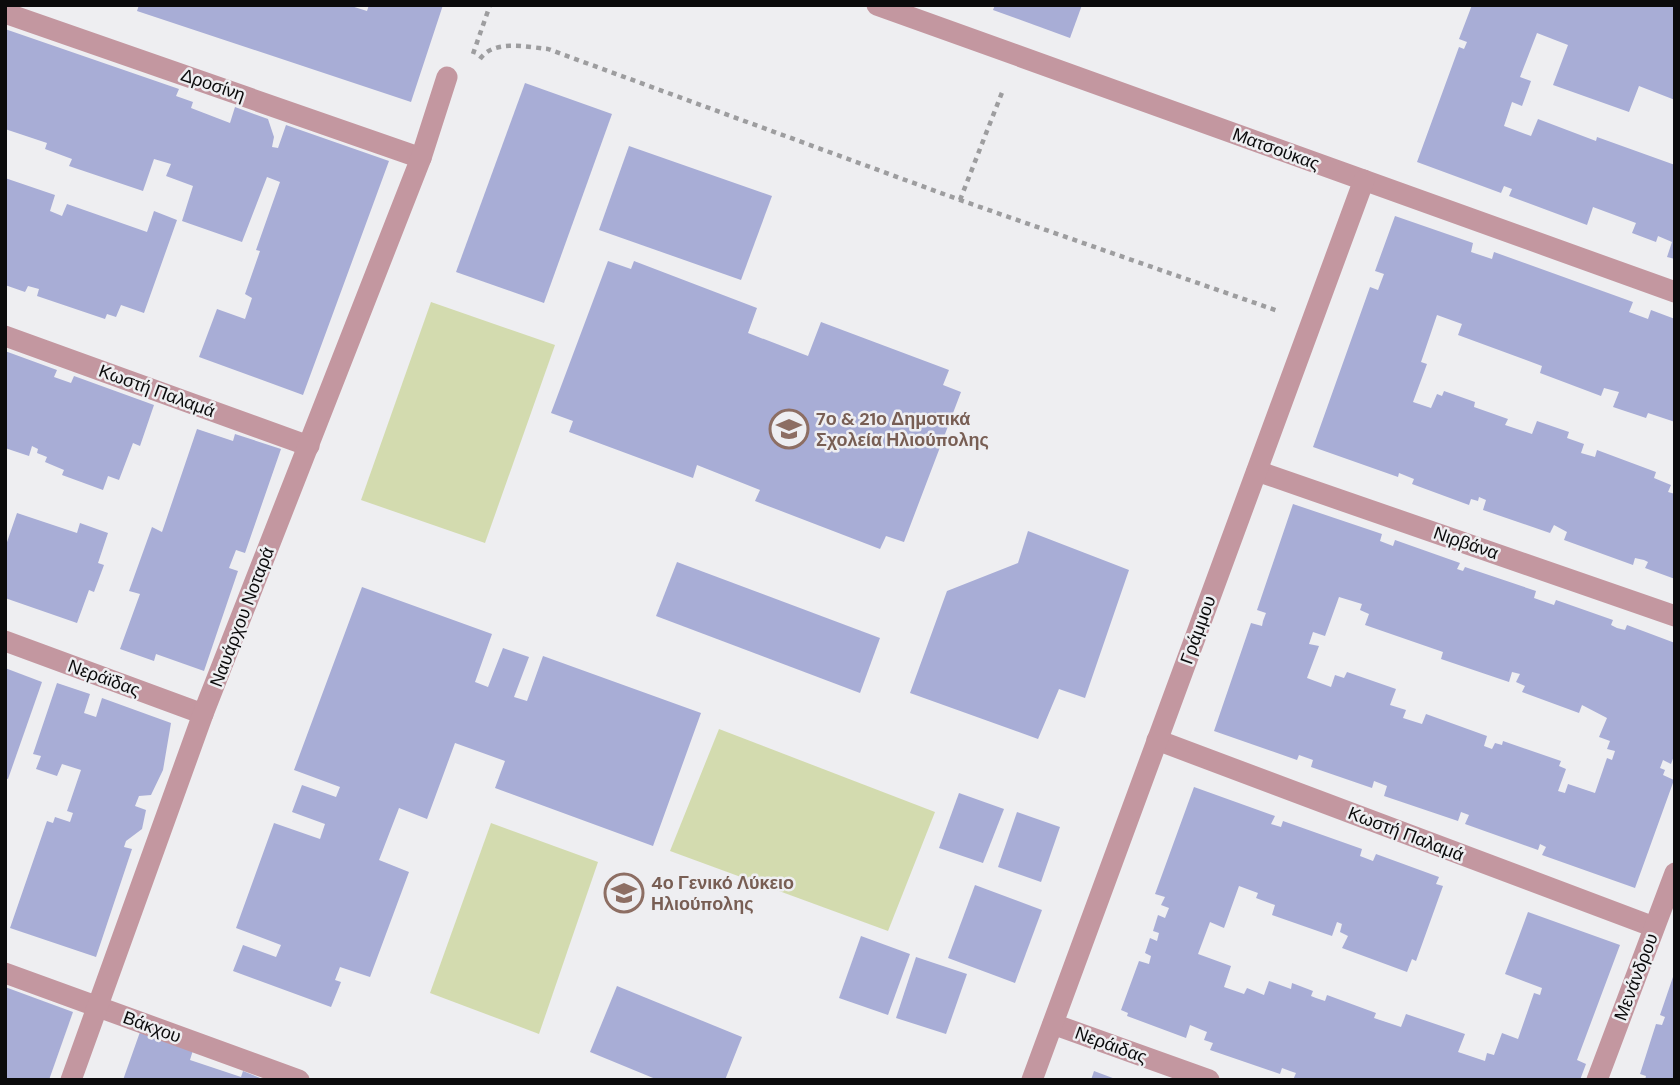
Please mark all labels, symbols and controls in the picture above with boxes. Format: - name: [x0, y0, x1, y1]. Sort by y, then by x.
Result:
- street label: Δροσίνη: [178, 63, 248, 107]
- street label: Ματσούκας: [1229, 122, 1323, 176]
- street label: Κωστή Παλαμά: [95, 359, 219, 423]
- place label: 7ο & 21ο Δημοτικά Σχολεία Ηλιούπολης: [816, 407, 989, 452]
- school or university icon: 7ο & 21ο Δημοτικά Σχολεία Ηλιούπολης: [768, 408, 810, 450]
- street label: Νιρβάνα: [1430, 521, 1502, 565]
- street label: Ναυάρχου Νοταρά: [204, 544, 280, 690]
- street label: Γράμμου: [1175, 592, 1221, 668]
- street label: Νεράϊδας: [65, 654, 144, 702]
- street label: Κωστή Παλαμά: [1345, 801, 1467, 867]
- place label: 4ο Γενικό Λύκειο Ηλιούπολης: [651, 871, 794, 916]
- school or university icon: 4ο Γενικό Λύκειο Ηλιούπολης: [603, 872, 645, 914]
- street label: Μενάνδρου: [1608, 930, 1664, 1024]
- street label: Βάκχου: [120, 1005, 184, 1049]
- street label: Νεράιδας: [1072, 1021, 1151, 1069]

